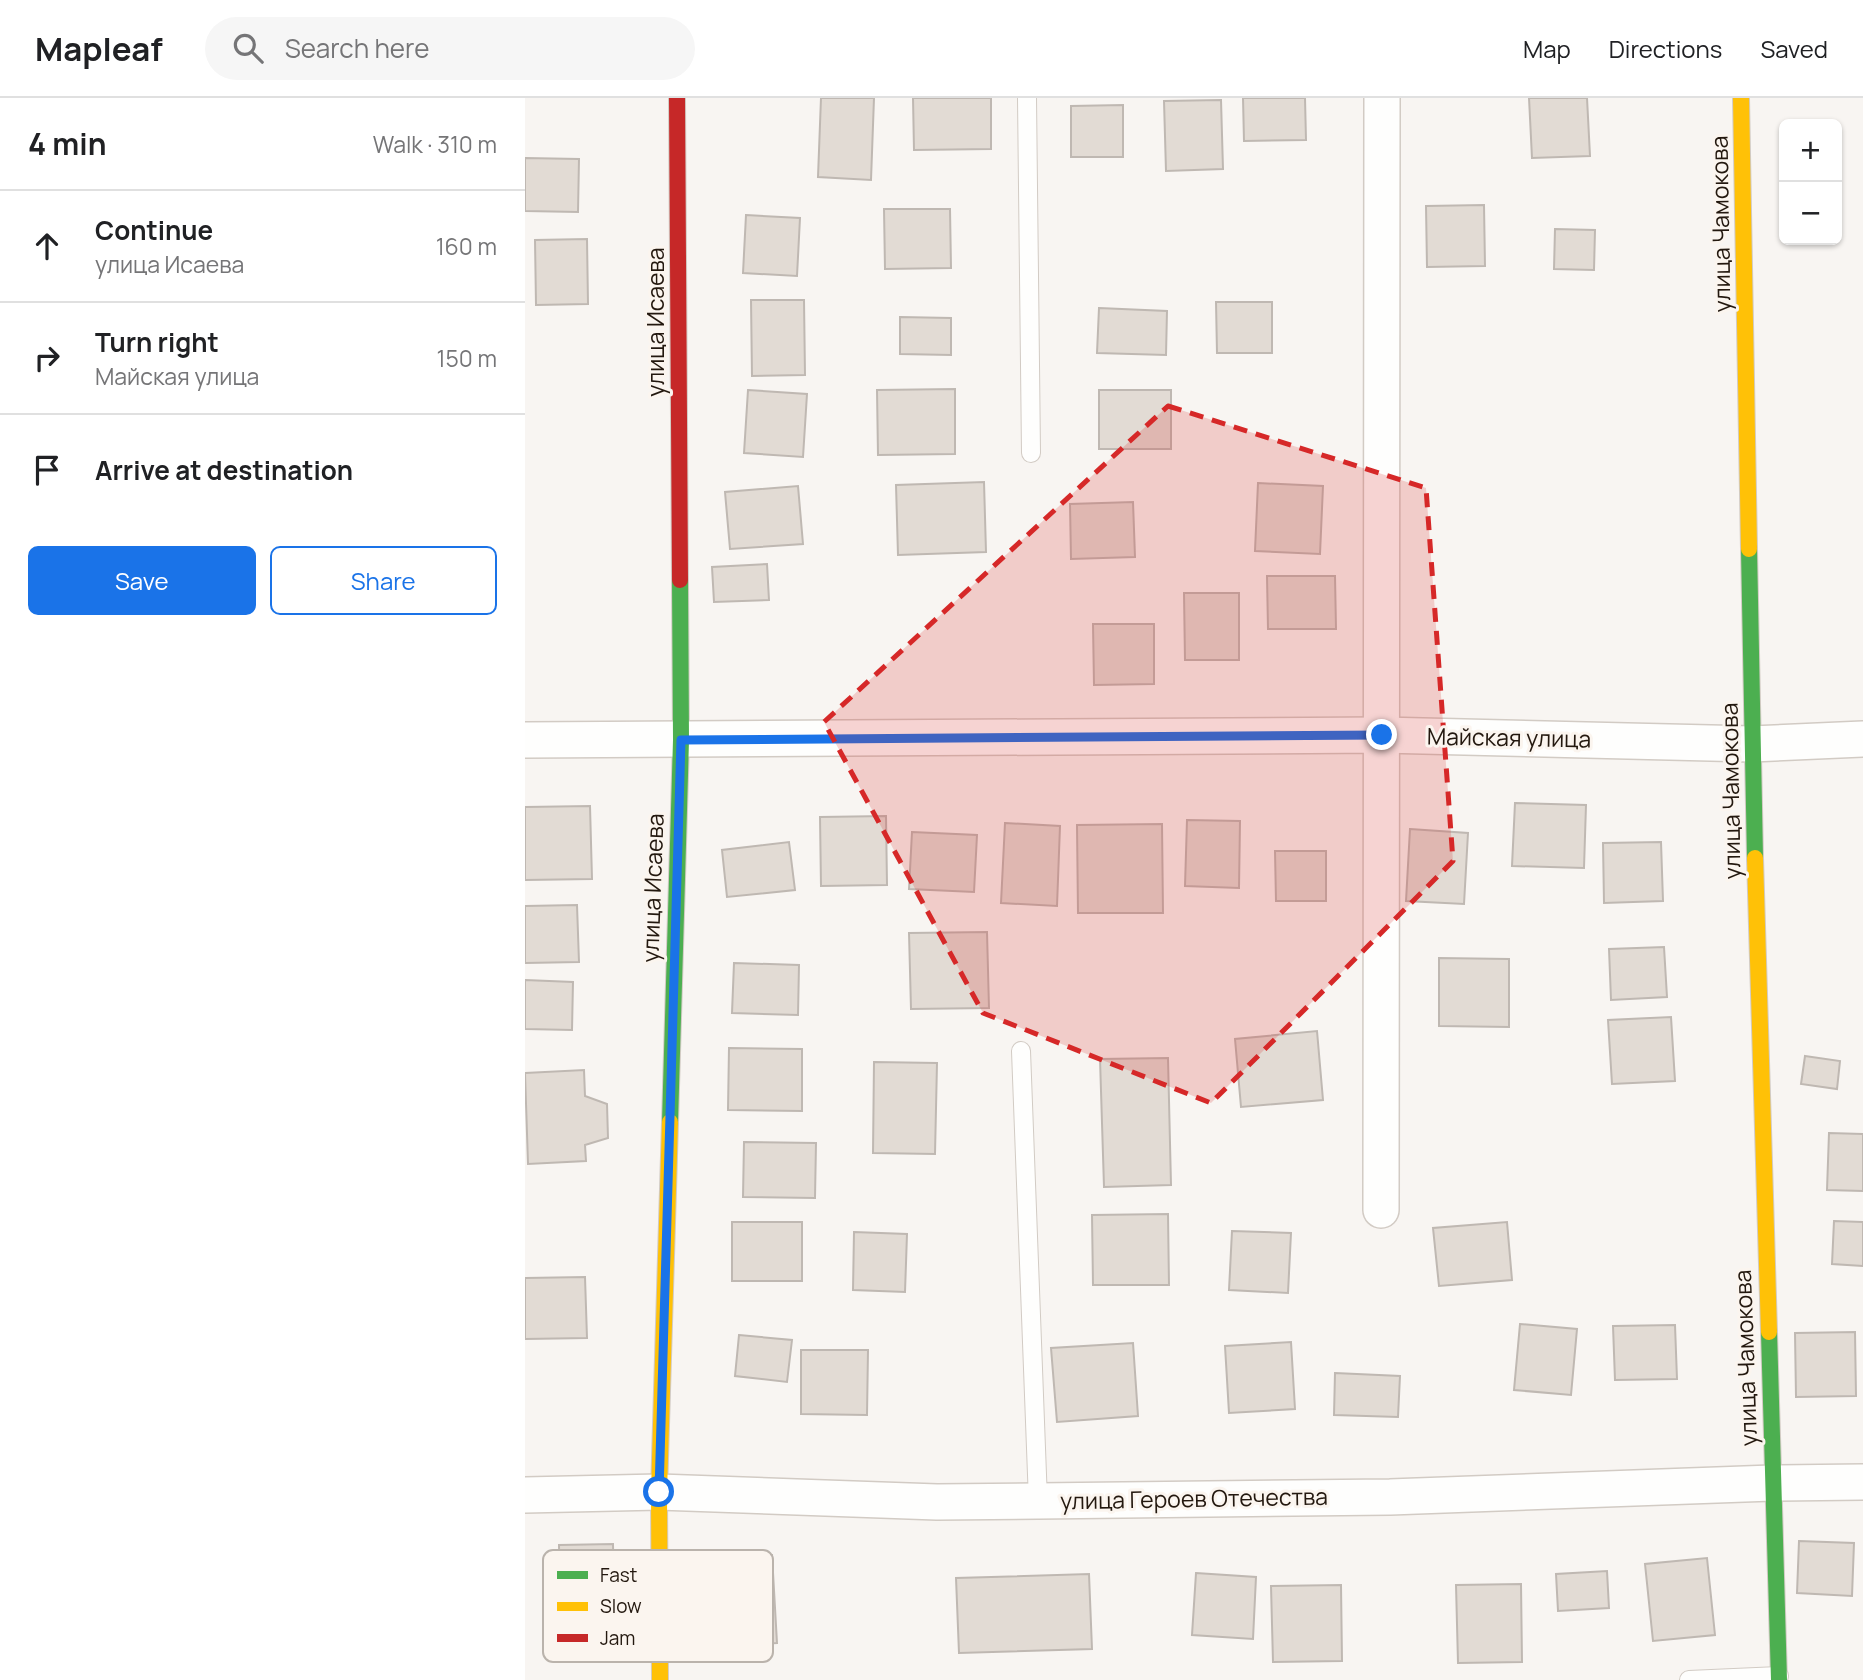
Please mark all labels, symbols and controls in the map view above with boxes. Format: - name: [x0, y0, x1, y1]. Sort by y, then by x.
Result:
- search box: [205, 17, 695, 80]
- text: Mapleaf: [35, 26, 163, 71]
- icon: search: [229, 29, 267, 67]
- text: Search here: [285, 30, 429, 66]
- text: Map: [1523, 32, 1571, 65]
- text: Directions: [1609, 32, 1722, 65]
- text: Saved: [1760, 32, 1828, 65]
- map controls: [1779, 119, 1842, 245]
- button: +: [1779, 119, 1842, 182]
- text: 4 min: [28, 123, 106, 164]
- text: Walk · 310 m: [373, 128, 497, 160]
- street label: улица Чамокова: [1702, 135, 1738, 313]
- button: −: [1779, 182, 1842, 245]
- text: Continue: [95, 212, 213, 248]
- icon: ahead: [28, 227, 66, 265]
- text: 160 m: [436, 230, 497, 262]
- street label: улица Исаева: [639, 247, 671, 397]
- text: улица Исаева: [95, 248, 244, 280]
- text: Turn right: [95, 324, 219, 360]
- icon: right: [28, 339, 66, 377]
- text: 150 m: [437, 342, 497, 374]
- text: Майская улица: [95, 360, 259, 392]
- icon: arrive: [28, 451, 66, 489]
- text: Arrive at destination: [95, 452, 353, 488]
- button: Save: [28, 546, 256, 615]
- button: Share: [270, 546, 497, 615]
- street label: улица Чамокова: [1712, 702, 1748, 880]
- route end: [1366, 719, 1397, 750]
- street label: Майская улица: [1427, 720, 1591, 754]
- street label: улица Исаева: [633, 813, 671, 963]
- street label: улица Чамокова: [1726, 1269, 1764, 1447]
- route start: [643, 1476, 674, 1507]
- street label: улица Героев Отечества: [1060, 1480, 1328, 1516]
- legend: [543, 1550, 773, 1662]
- text: Fast: [600, 1562, 637, 1588]
- text: Slow: [600, 1593, 642, 1619]
- text: Jam: [600, 1625, 635, 1651]

